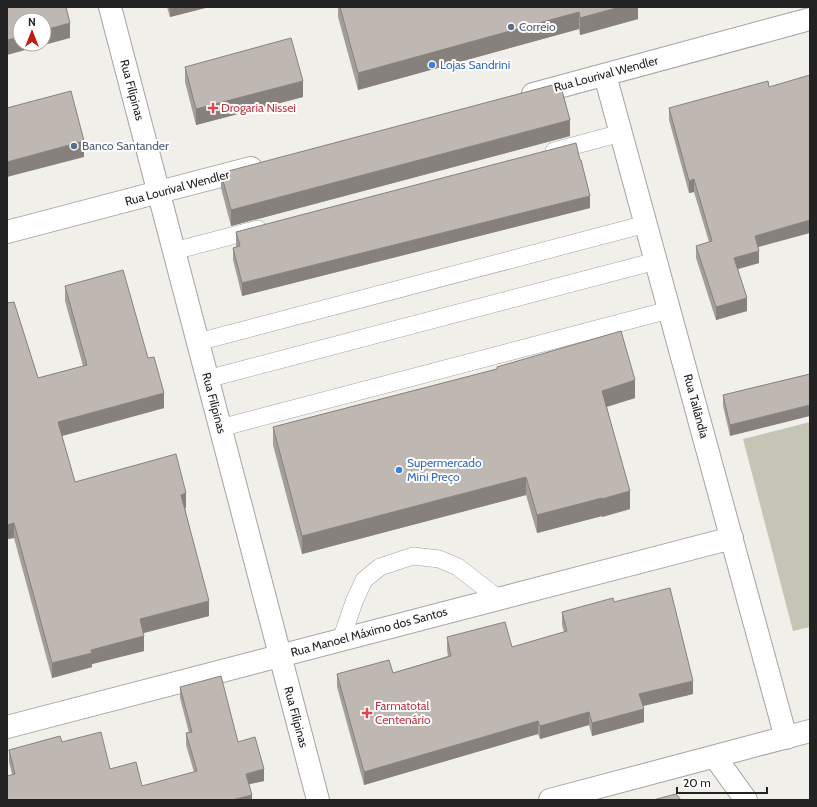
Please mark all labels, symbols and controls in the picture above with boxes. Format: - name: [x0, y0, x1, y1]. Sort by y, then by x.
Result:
- north arrow: [12, 12, 52, 52]
- text: N: [28, 15, 36, 29]
- place label: Correio: [519, 19, 556, 34]
- marker: Correio: [506, 22, 516, 32]
- street label: Rua Lourival Wendler: [552, 52, 660, 95]
- place label: Lojas Sandrini: [440, 57, 510, 72]
- street label: Rua Filipinas: [117, 58, 148, 122]
- marker: Lojas Sandrini: [427, 60, 437, 70]
- place label: Drogaria Nissei: [221, 100, 296, 115]
- marker: Drogaria Nissei: [208, 103, 218, 113]
- place label: Banco Santander: [82, 138, 169, 153]
- marker: Banco Santander: [69, 141, 79, 151]
- street label: Rua Lourival Wendler: [123, 166, 231, 209]
- street label: Rua Filipinas: [199, 371, 230, 435]
- street label: Rua Tailândia: [681, 372, 712, 440]
- place label: Supermercado Mini Preço: [407, 455, 482, 484]
- marker: Supermercado Mini Preço: [394, 465, 404, 475]
- street label: Rua Manoel Máximo dos Santos: [289, 603, 449, 660]
- street label: Rua Filipinas: [281, 685, 312, 749]
- place label: Farmatotal Centenário: [375, 698, 431, 727]
- marker: Farmatotal Centenário: [362, 708, 372, 718]
- scale bar: [677, 769, 767, 795]
- text: 20 m: [683, 775, 711, 790]

